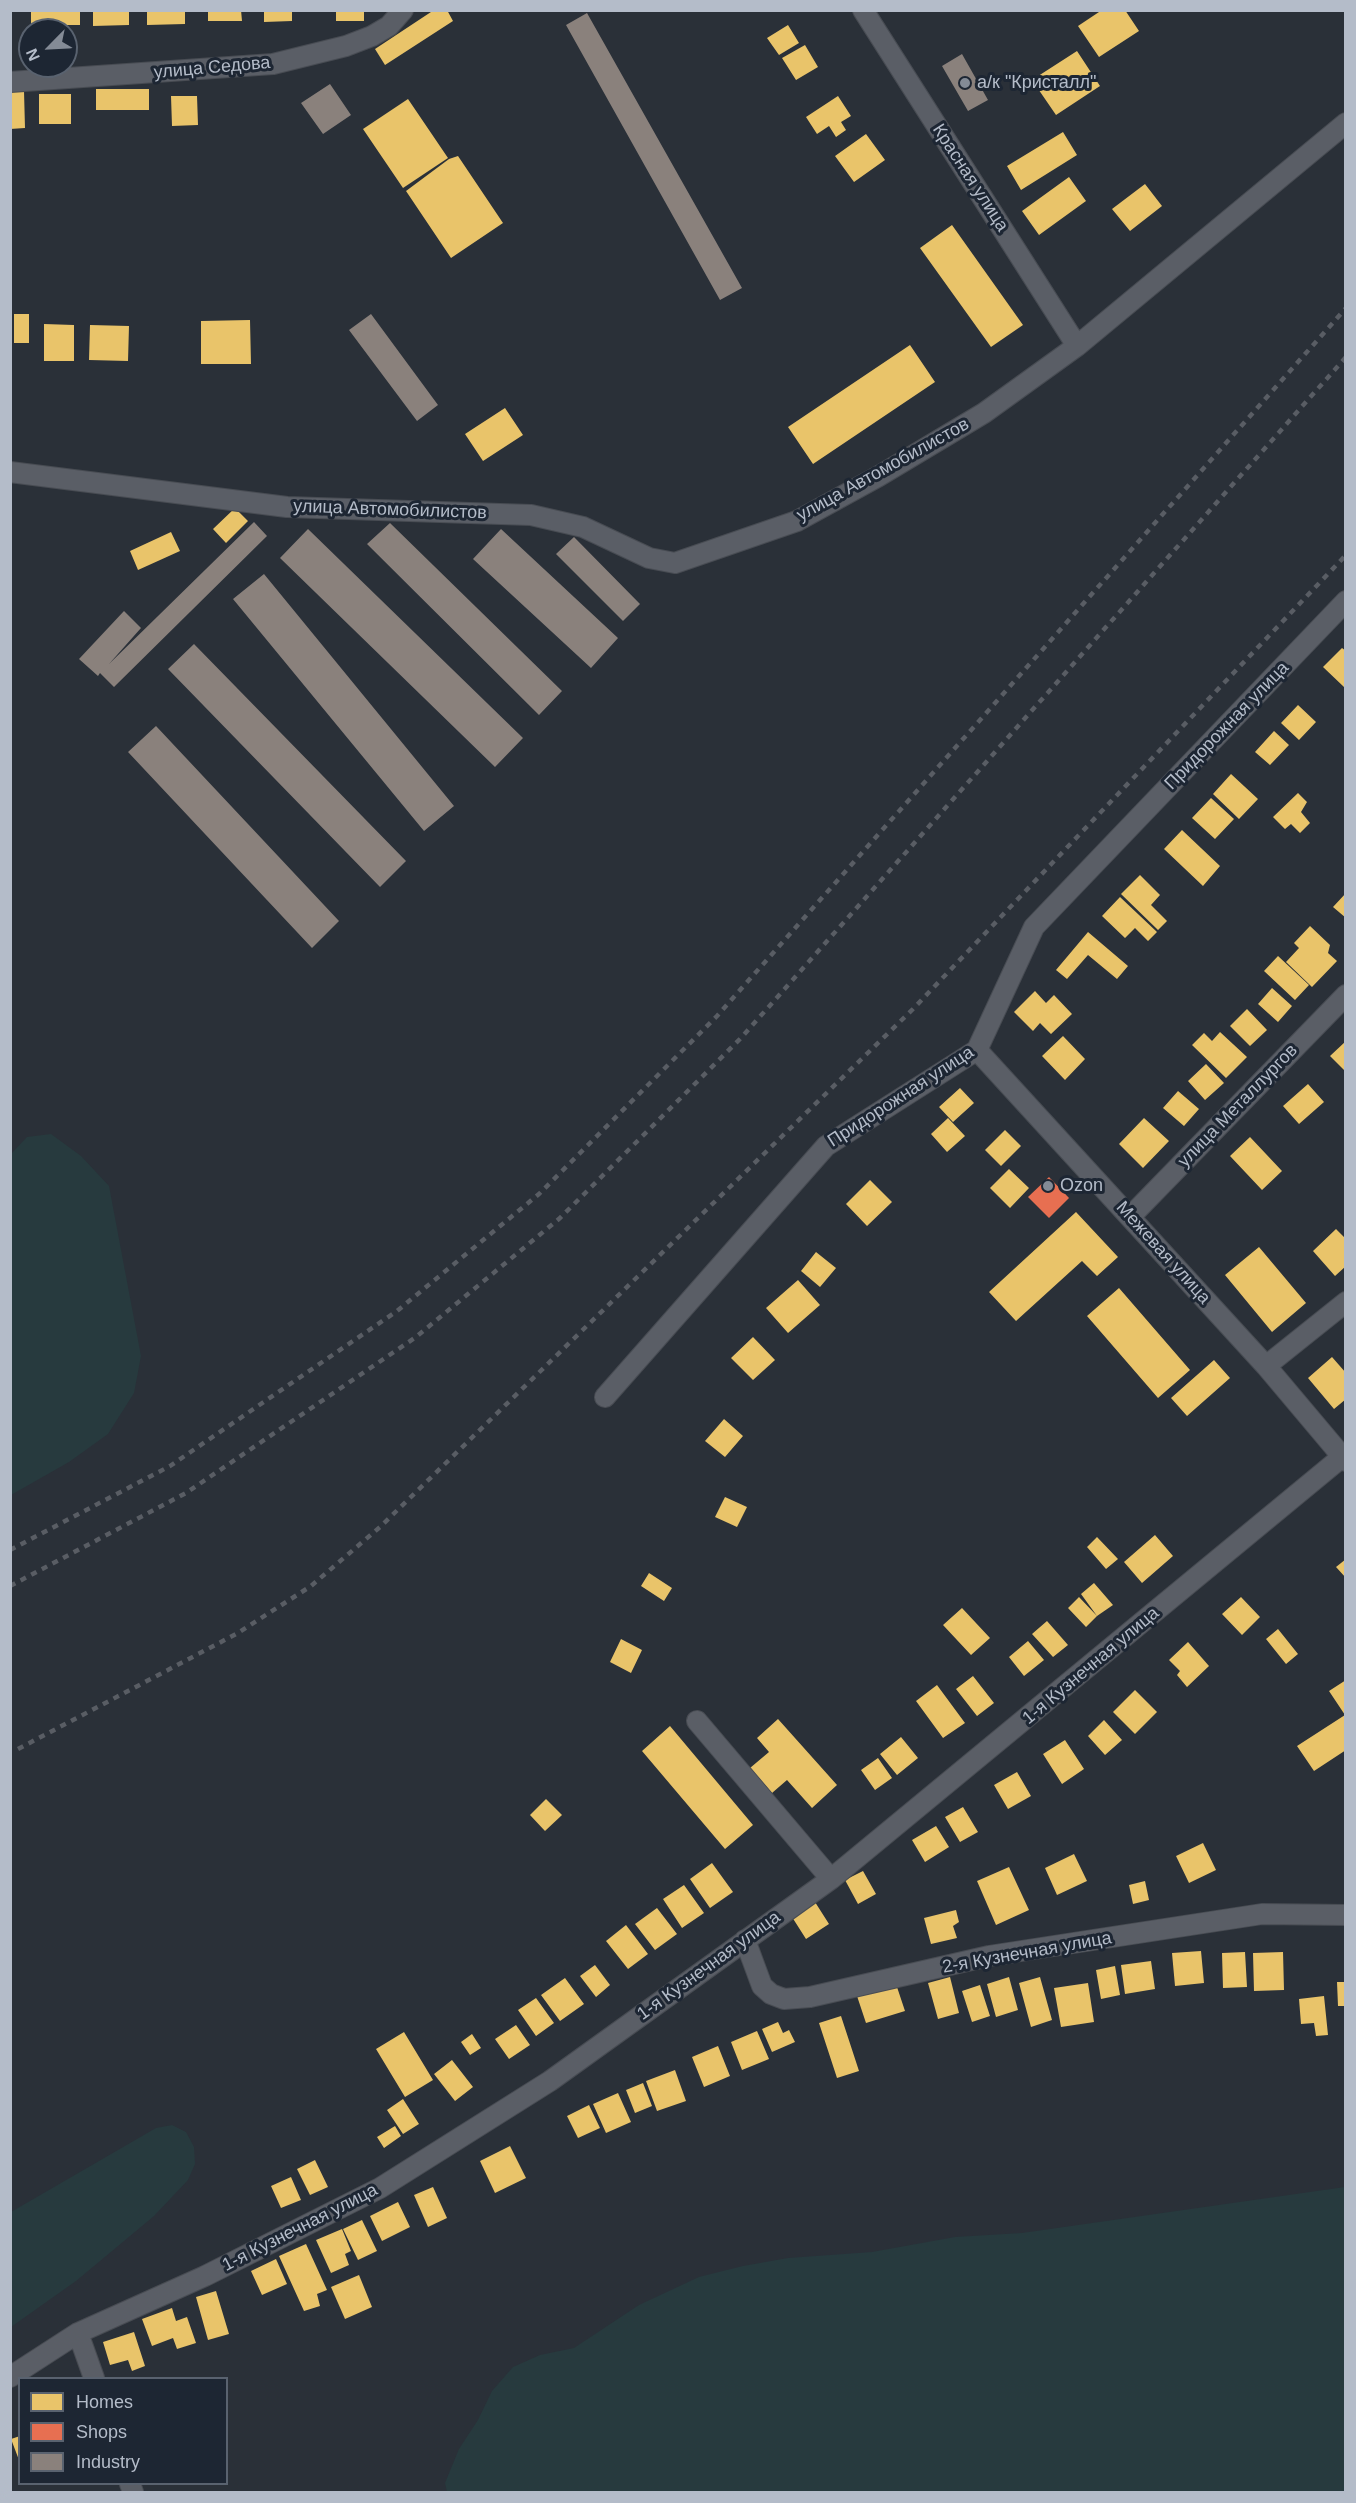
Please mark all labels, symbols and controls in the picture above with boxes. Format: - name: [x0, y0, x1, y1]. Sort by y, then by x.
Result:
- north arrow: [18, 18, 78, 78]
- text: N: [23, 46, 43, 63]
- street label: улица Седова: [153, 52, 271, 84]
- place label: а/к "Кристалл": [977, 72, 1096, 94]
- marker: а/к "Кристалл": [958, 76, 972, 90]
- street label: Красная улица: [927, 120, 1013, 236]
- street label: улица Автомобилистов: [793, 414, 973, 526]
- street label: улица Автомобилистов: [293, 496, 487, 524]
- street label: Придорожная улица: [1160, 658, 1294, 794]
- street label: улица Металлургов: [1174, 1040, 1302, 1172]
- street label: Придорожная улица: [824, 1042, 978, 1152]
- place label: Ozon: [1060, 1175, 1103, 1197]
- marker: Ozon: [1041, 1179, 1055, 1193]
- street label: Межевая улица: [1111, 1197, 1215, 1309]
- street label: 1-я Кузнечная улица: [1018, 1603, 1164, 1729]
- street label: 1-я Кузнечная улица: [633, 1907, 785, 2025]
- street label: 2-я Кузнечная улица: [941, 1927, 1113, 1979]
- street label: 1-я Кузнечная улица: [219, 2179, 381, 2277]
- legend: [18, 2377, 228, 2485]
- text: Homes: [76, 2392, 133, 2412]
- text: Shops: [76, 2422, 127, 2442]
- text: Industry: [76, 2452, 140, 2472]

